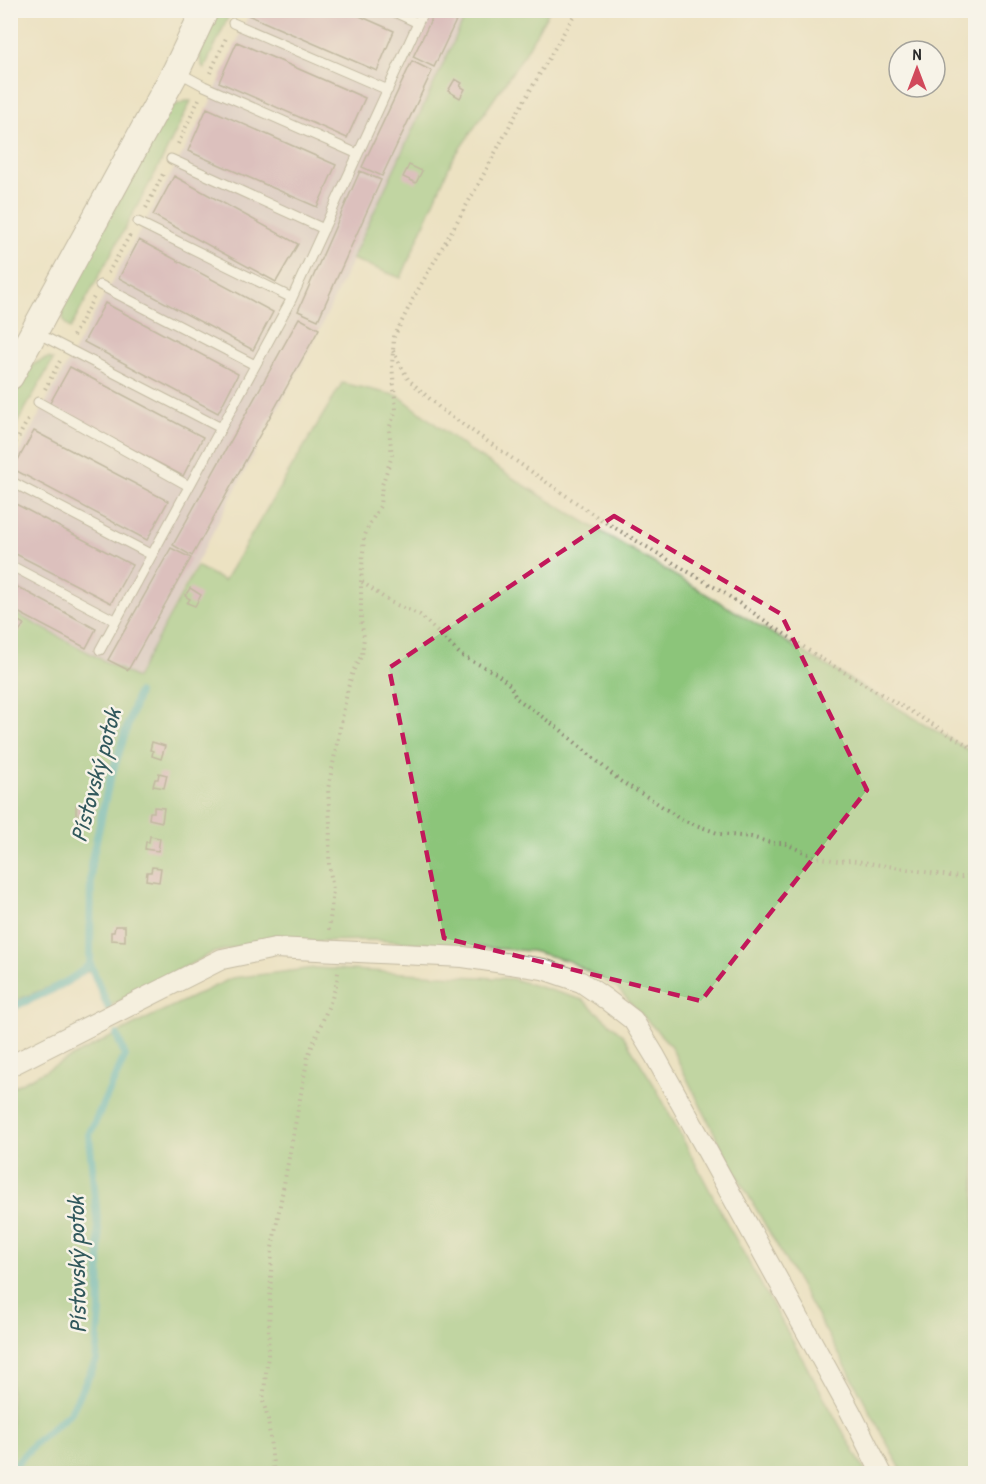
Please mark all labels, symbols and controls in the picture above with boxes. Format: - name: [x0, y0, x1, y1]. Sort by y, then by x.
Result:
- north arrow: [887, 39, 947, 99]
- text: N: [913, 43, 922, 65]
- water label: Pístovský potok: [62, 703, 130, 845]
- water label: Pístovský potok: [59, 1194, 94, 1333]

